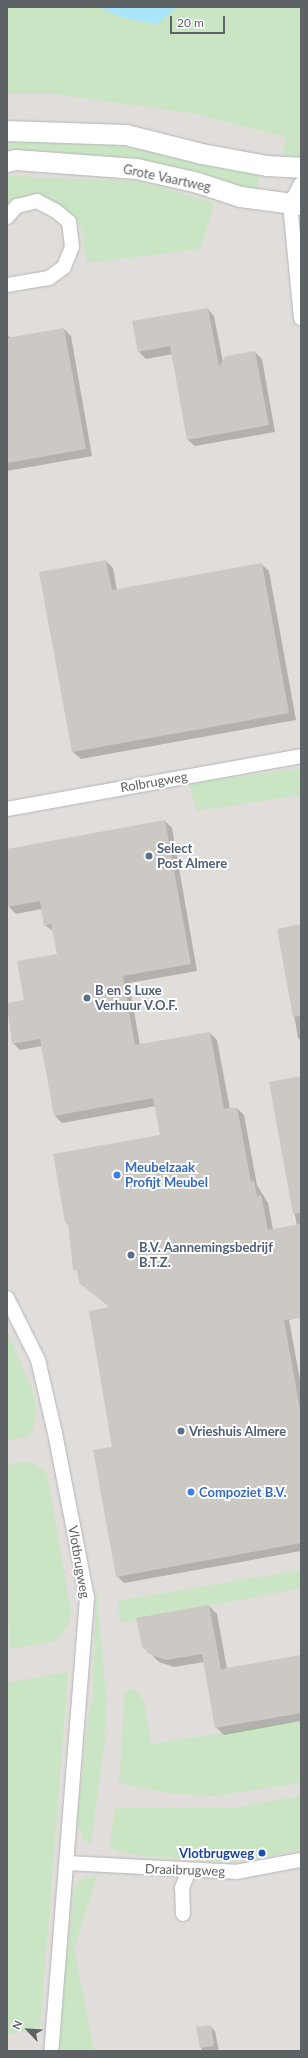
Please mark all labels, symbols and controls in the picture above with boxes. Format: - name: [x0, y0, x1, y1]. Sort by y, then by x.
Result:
- scale bar: [172, 8, 227, 34]
- text: 20 m: [177, 15, 204, 30]
- street label: Grote Vaartweg: [121, 161, 213, 195]
- street label: Rolbrugweg: [119, 768, 189, 796]
- place label: Select Post Almere: [157, 841, 228, 872]
- marker: Select Post Almere: [144, 851, 154, 861]
- place label: B en S Luxe Verhuur V.O.F.: [95, 983, 178, 1014]
- marker: B en S Luxe Verhuur V.O.F.: [82, 993, 92, 1003]
- place label: Meubelzaak Profijt Meubel: [125, 1160, 208, 1191]
- marker: Meubelzaak Profijt Meubel: [112, 1170, 122, 1180]
- place label: B.V. Aannemingsbedrijf B.T.Z.: [139, 1240, 273, 1271]
- marker: B.V. Aannemingsbedrijf B.T.Z.: [126, 1250, 136, 1260]
- place label: Vrieshuis Almere: [189, 1423, 287, 1439]
- marker: Vrieshuis Almere: [176, 1426, 186, 1436]
- place label: Compoziet B.V.: [199, 1484, 287, 1500]
- marker: Compoziet B.V.: [186, 1487, 196, 1497]
- street label: Vlotbrugweg: [65, 1524, 93, 1600]
- place label: Vlotbrugweg: [179, 1845, 254, 1861]
- marker: Vlotbrugweg: [257, 1848, 267, 1858]
- street label: Draaibrugweg: [145, 1861, 225, 1879]
- north arrow: [8, 2010, 48, 2050]
- text: N: [9, 2018, 24, 2031]

